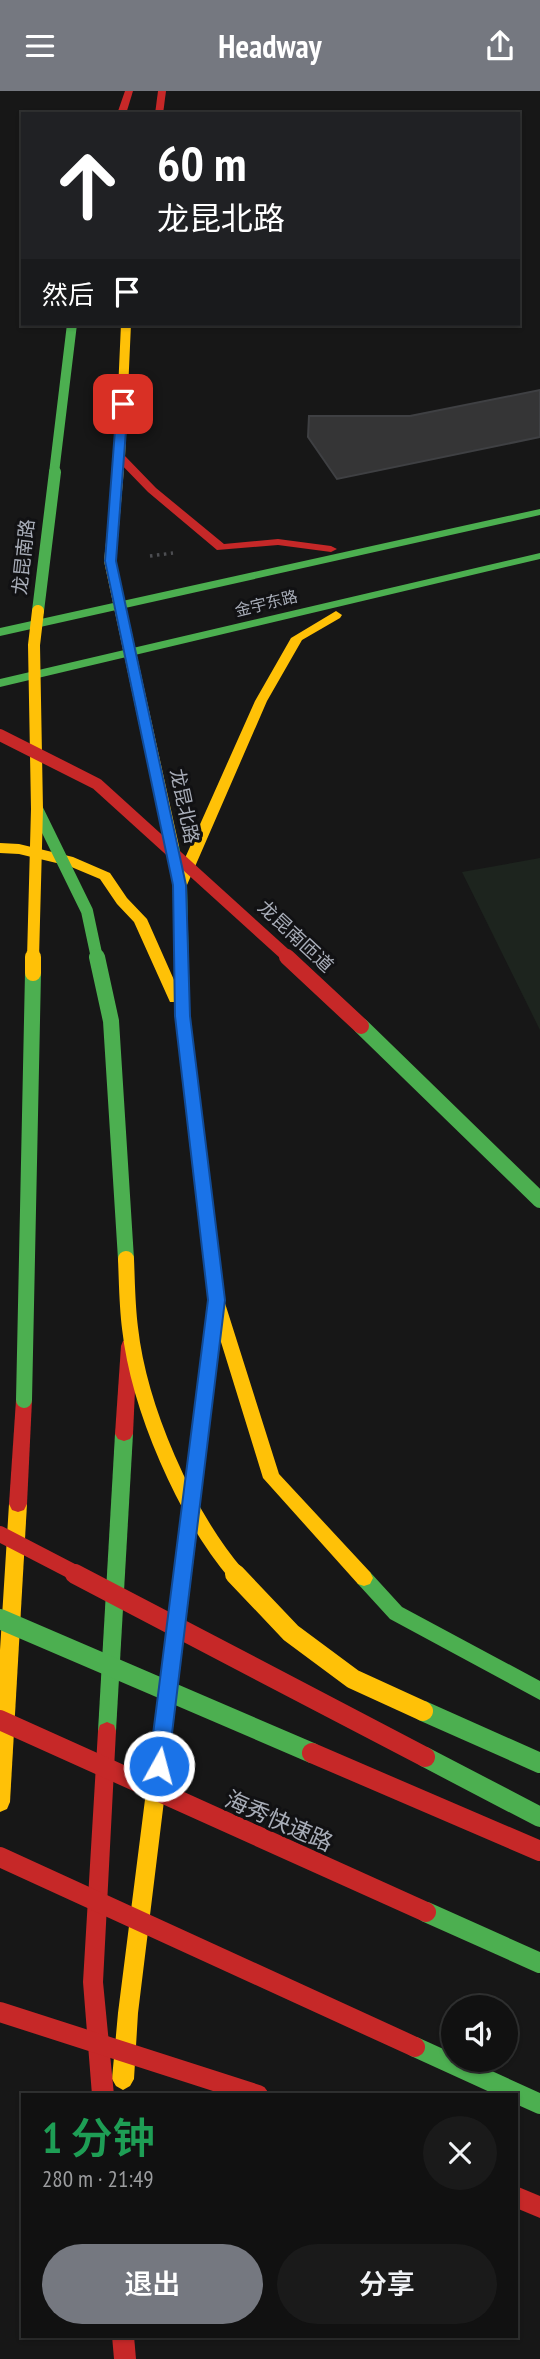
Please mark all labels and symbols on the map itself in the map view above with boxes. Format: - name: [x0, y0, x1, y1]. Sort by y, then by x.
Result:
- pin: [93, 374, 153, 434]
- street label: 龙昆南路: [7, 518, 39, 596]
- street label: 金宇东路: [233, 586, 299, 620]
- street label: 龙昆北路: [165, 766, 205, 846]
- street label: 龙昆南匝道: [253, 895, 339, 977]
- position arrow: [122, 1729, 196, 1803]
- street label: 海秀快速路: [221, 1784, 338, 1857]

